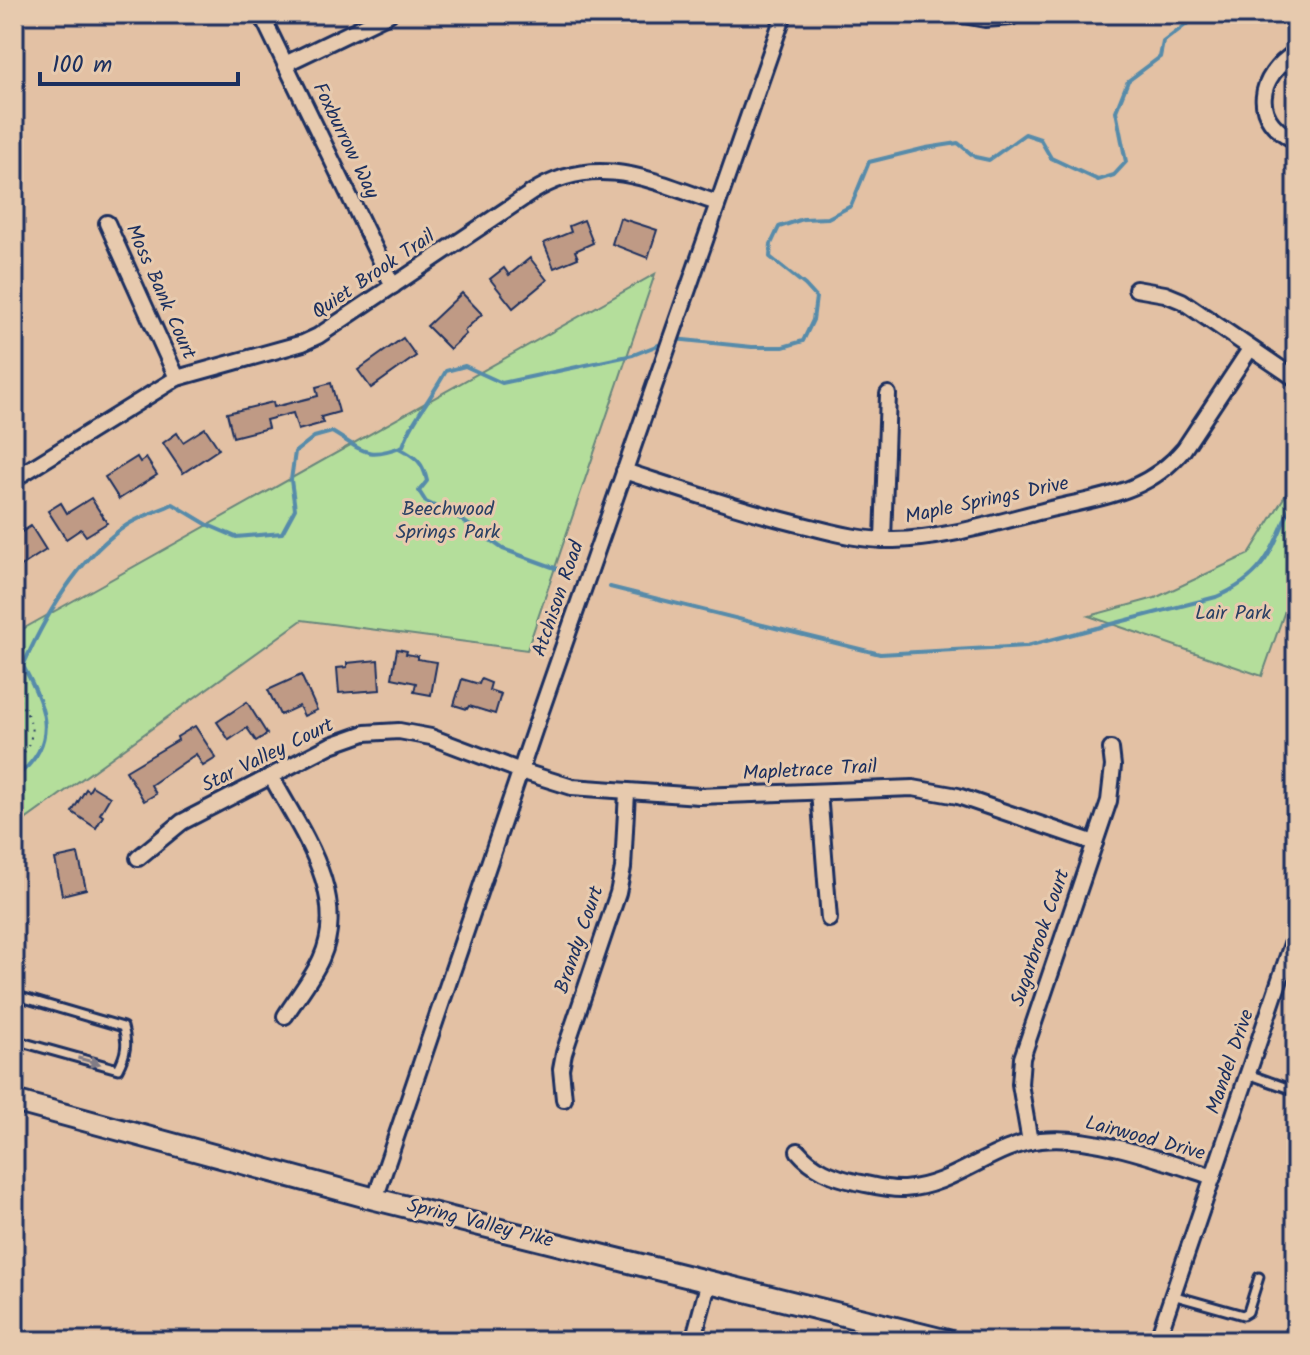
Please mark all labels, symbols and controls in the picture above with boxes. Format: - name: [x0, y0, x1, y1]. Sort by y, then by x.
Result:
- scale bar: [40, 36, 238, 86]
- text: 100 m: [52, 46, 112, 85]
- street label: Foxburrow Way: [303, 77, 387, 205]
- street label: Moss Bank Court: [116, 219, 204, 365]
- street label: Quiet Brook Trail: [306, 222, 442, 328]
- street label: Maple Springs Drive: [902, 468, 1072, 534]
- park label: Beechwood Springs Park: [396, 494, 501, 549]
- street label: Atchison Road: [524, 536, 594, 661]
- park label: Lair Park: [1195, 598, 1272, 630]
- street label: Star Valley Court: [196, 710, 340, 802]
- street label: Mapletrace Trail: [742, 751, 878, 791]
- street label: Sugarbrook Court: [1003, 865, 1080, 1011]
- street label: Brandy Court: [547, 882, 613, 998]
- street label: Mandel Drive: [1198, 1005, 1264, 1119]
- one-way arrow: [77, 1055, 102, 1067]
- street label: Lairwood Drive: [1081, 1108, 1209, 1170]
- street label: Spring Valley Pike: [403, 1190, 557, 1258]

